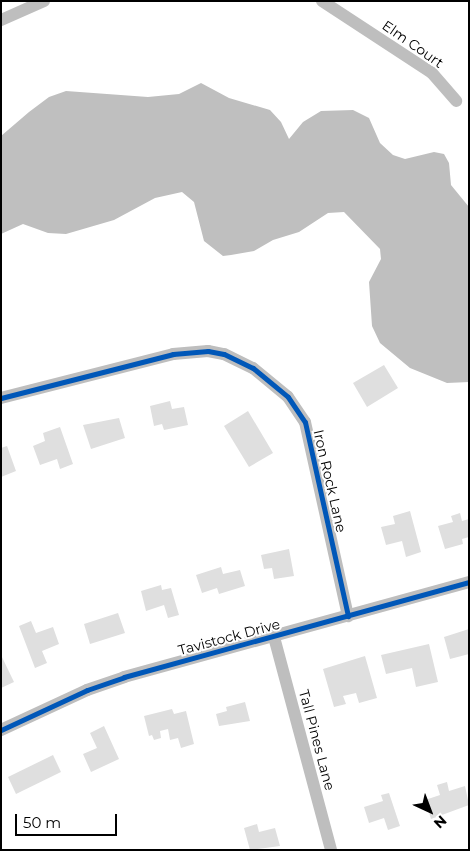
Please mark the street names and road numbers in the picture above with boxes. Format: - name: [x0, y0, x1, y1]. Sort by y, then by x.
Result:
- street label: Elm Court: [379, 17, 447, 71]
- street label: Iron Rock Lane: [310, 428, 350, 534]
- street label: Tavistock Drive: [176, 615, 282, 659]
- street label: Tall Pines Lane: [295, 688, 339, 792]

